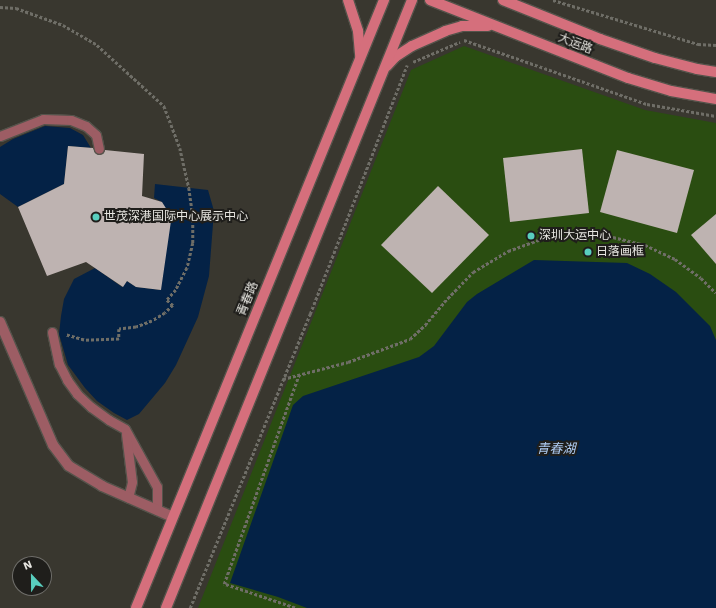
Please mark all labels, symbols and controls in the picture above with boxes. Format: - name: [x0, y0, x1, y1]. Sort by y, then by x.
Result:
- street label: 大运路: [556, 31, 594, 57]
- place label: 世茂深港国际中心展示中心: [104, 210, 248, 224]
- marker: 世茂深港国际中心展示中心: [91, 212, 101, 222]
- place label: 深圳大运中心: [539, 229, 611, 243]
- marker: 深圳大运中心: [526, 231, 536, 241]
- place label: 日落画框: [596, 245, 644, 259]
- marker: 日落画框: [583, 247, 593, 257]
- street label: 青春路: [235, 280, 261, 318]
- water label: 青春湖: [537, 441, 575, 457]
- north arrow: [12, 556, 52, 596]
- text: N: [21, 558, 34, 573]

